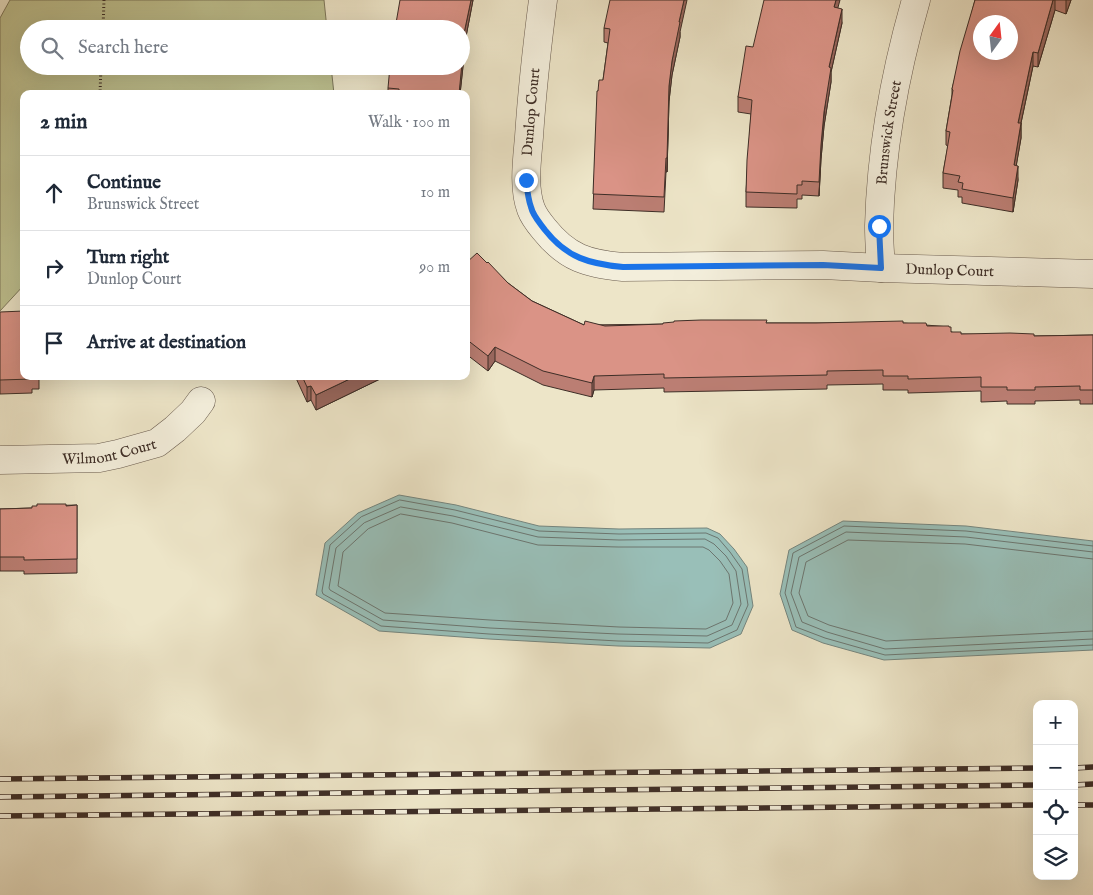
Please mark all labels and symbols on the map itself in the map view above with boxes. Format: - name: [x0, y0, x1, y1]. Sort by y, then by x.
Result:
- north arrow: [973, 15, 1018, 60]
- street label: Dunlop Court: [518, 67, 544, 157]
- street label: Brunswick Street: [872, 79, 905, 186]
- route end: [515, 169, 538, 192]
- route start: [868, 215, 891, 238]
- street label: Dunlop Court: [905, 259, 994, 281]
- street label: Wilmont Court: [62, 434, 158, 468]

